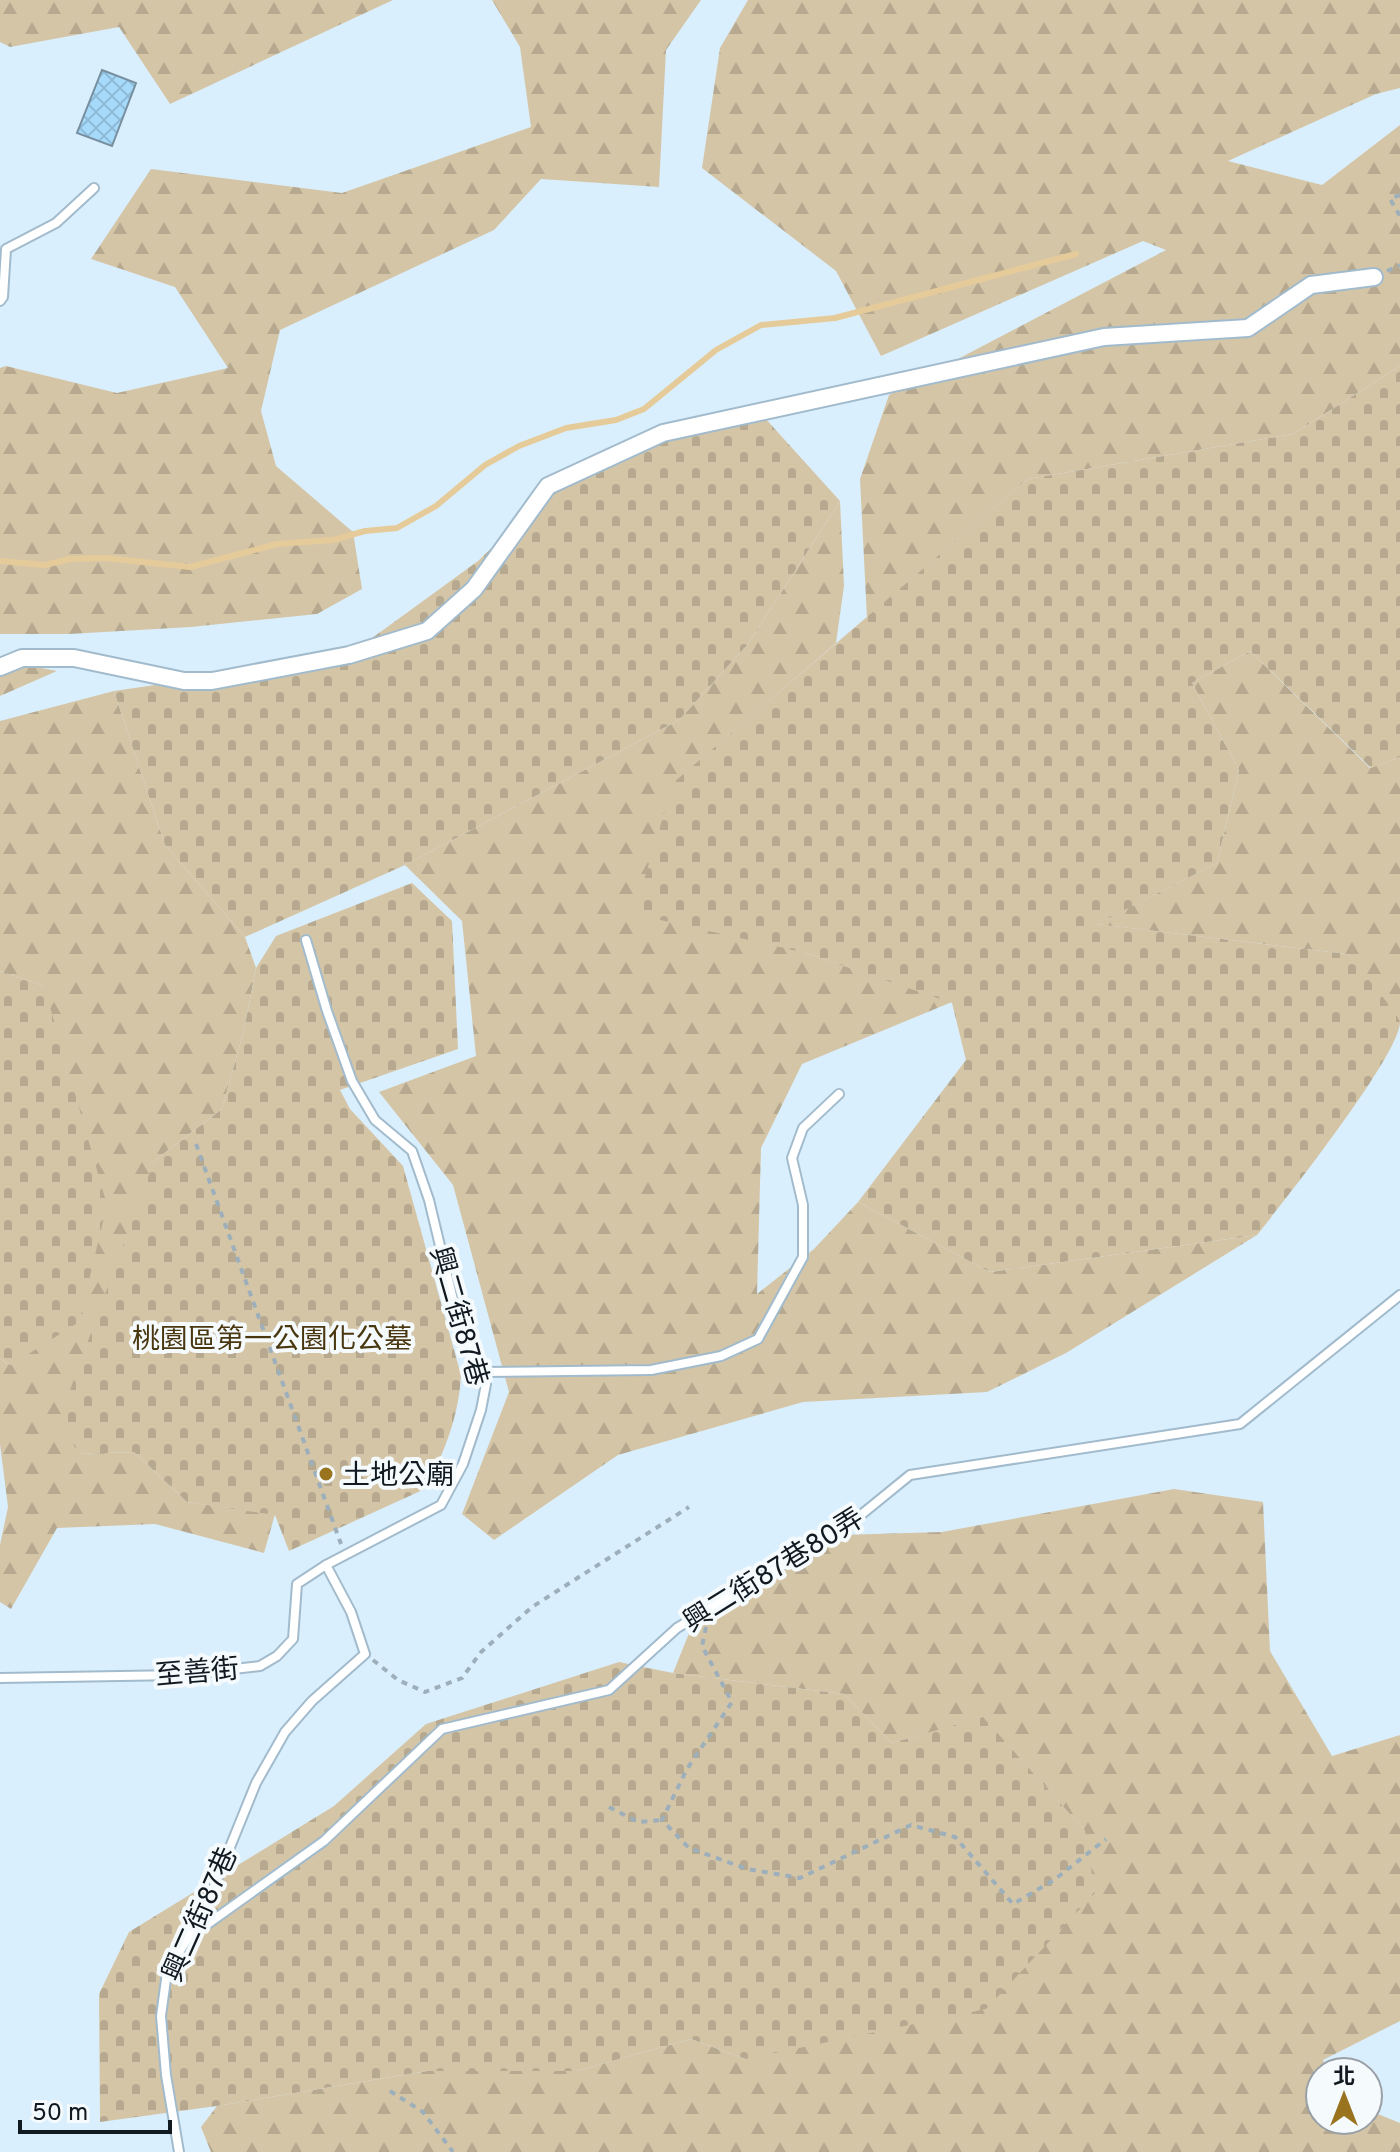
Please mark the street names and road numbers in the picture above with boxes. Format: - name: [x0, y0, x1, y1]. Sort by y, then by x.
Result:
- street label: 興二街87巷: [420, 1243, 494, 1391]
- street label: 興二街87巷80弄: [678, 1502, 872, 1641]
- street label: 至善街: [154, 1652, 241, 1696]
- street label: 興二街87巷: [156, 1842, 247, 1988]

